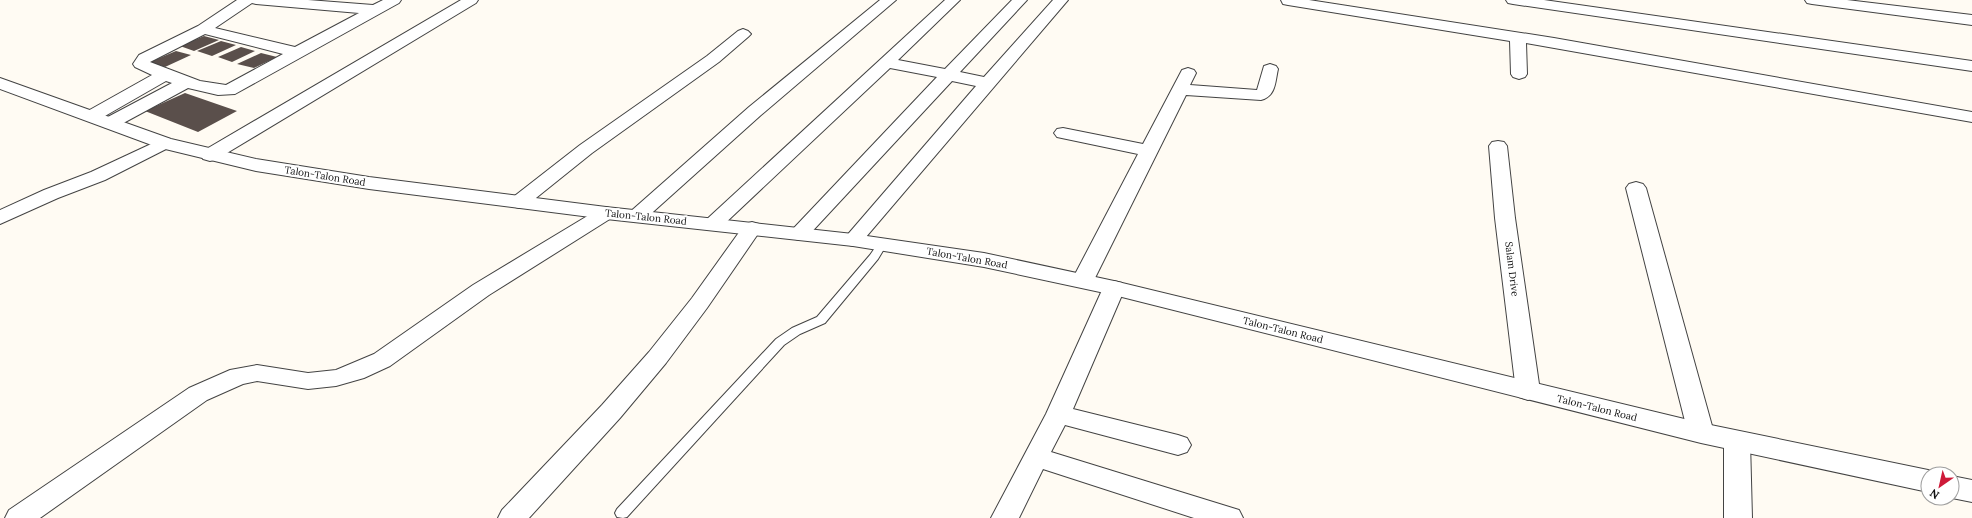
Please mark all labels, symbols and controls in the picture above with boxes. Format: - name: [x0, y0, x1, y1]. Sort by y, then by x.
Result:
- street label: Talon-Talon Road: [283, 163, 367, 189]
- street label: Talon-Talon Road: [605, 206, 687, 228]
- street label: Salam Drive: [1502, 241, 1522, 298]
- street label: Talon-Talon Road: [925, 244, 1009, 272]
- street label: Talon-Talon Road: [1242, 314, 1324, 346]
- street label: Talon-Talon Road: [1556, 392, 1638, 424]
- north arrow: [1920, 466, 1960, 506]
- text: N: [1927, 486, 1942, 502]

